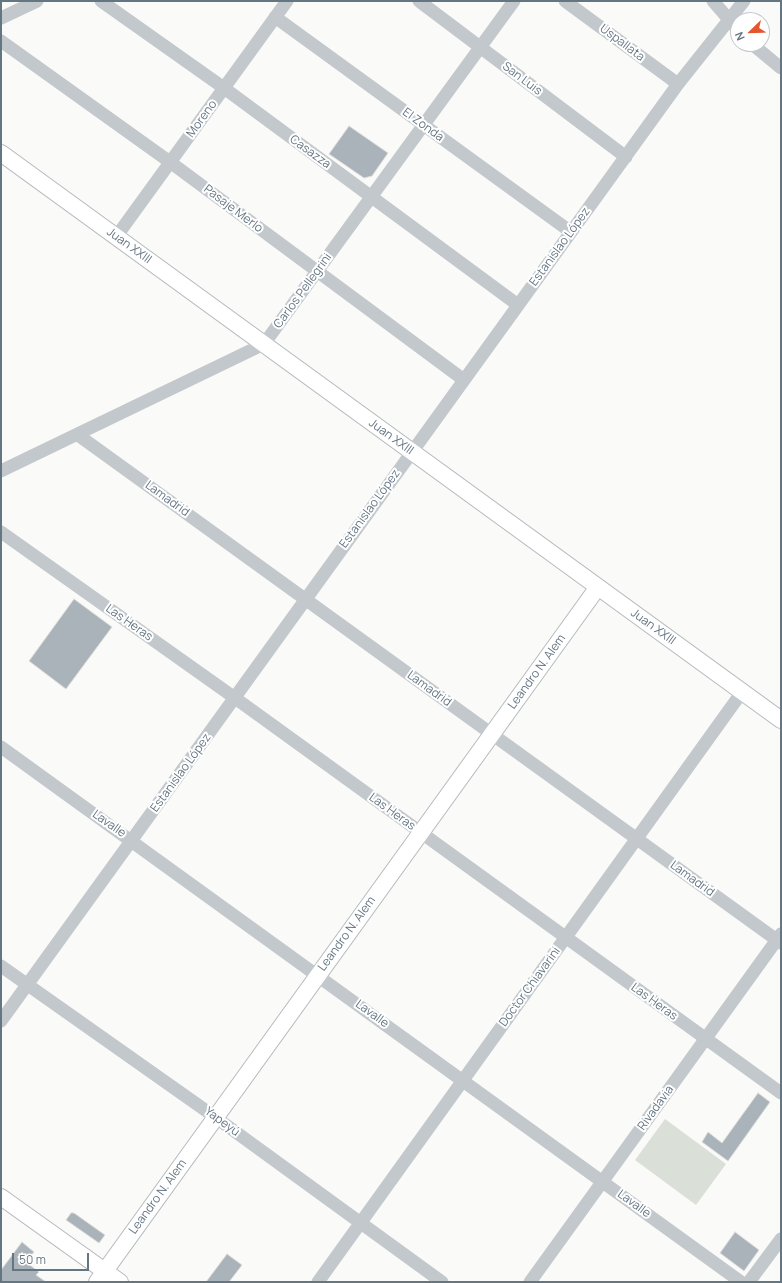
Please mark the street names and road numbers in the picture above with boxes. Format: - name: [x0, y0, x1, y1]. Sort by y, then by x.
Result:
- street label: Uspallata: [597, 22, 647, 64]
- street label: San Luis: [499, 59, 545, 99]
- street label: Moreno: [184, 98, 220, 140]
- street label: El Zonda: [400, 105, 446, 145]
- street label: Casazza: [287, 132, 333, 172]
- street label: Pasaje Merlo: [201, 182, 265, 236]
- street label: Estanislao López: [527, 205, 593, 289]
- street label: Juan XXIII: [104, 225, 154, 267]
- street label: Carlos Pellegrini: [271, 251, 335, 331]
- street label: Juan XXIII: [366, 416, 416, 458]
- street label: Estanislao López: [337, 467, 403, 551]
- street label: Lamadrid: [142, 478, 192, 520]
- street label: Las Heras: [103, 602, 155, 644]
- street label: Juan XXIII: [628, 606, 678, 648]
- street label: Leandro N. Alem: [505, 632, 569, 712]
- street label: Lamadrid: [404, 668, 454, 710]
- street label: Estanislao López: [148, 731, 214, 815]
- street label: Las Heras: [366, 790, 418, 834]
- street label: Lavalle: [89, 807, 129, 841]
- street label: Lamadrid: [667, 858, 717, 900]
- street label: Leandro N. Alem: [315, 894, 379, 974]
- street label: Doctor Chiavarini: [496, 945, 564, 1029]
- street label: Las Heras: [628, 980, 680, 1024]
- street label: Lavalle: [353, 997, 391, 1031]
- street label: Rivadavia: [635, 1083, 677, 1133]
- street label: Yapeyú: [202, 1104, 242, 1140]
- street label: Leandro N. Alem: [126, 1157, 190, 1237]
- street label: Lavalle: [615, 1187, 653, 1221]

